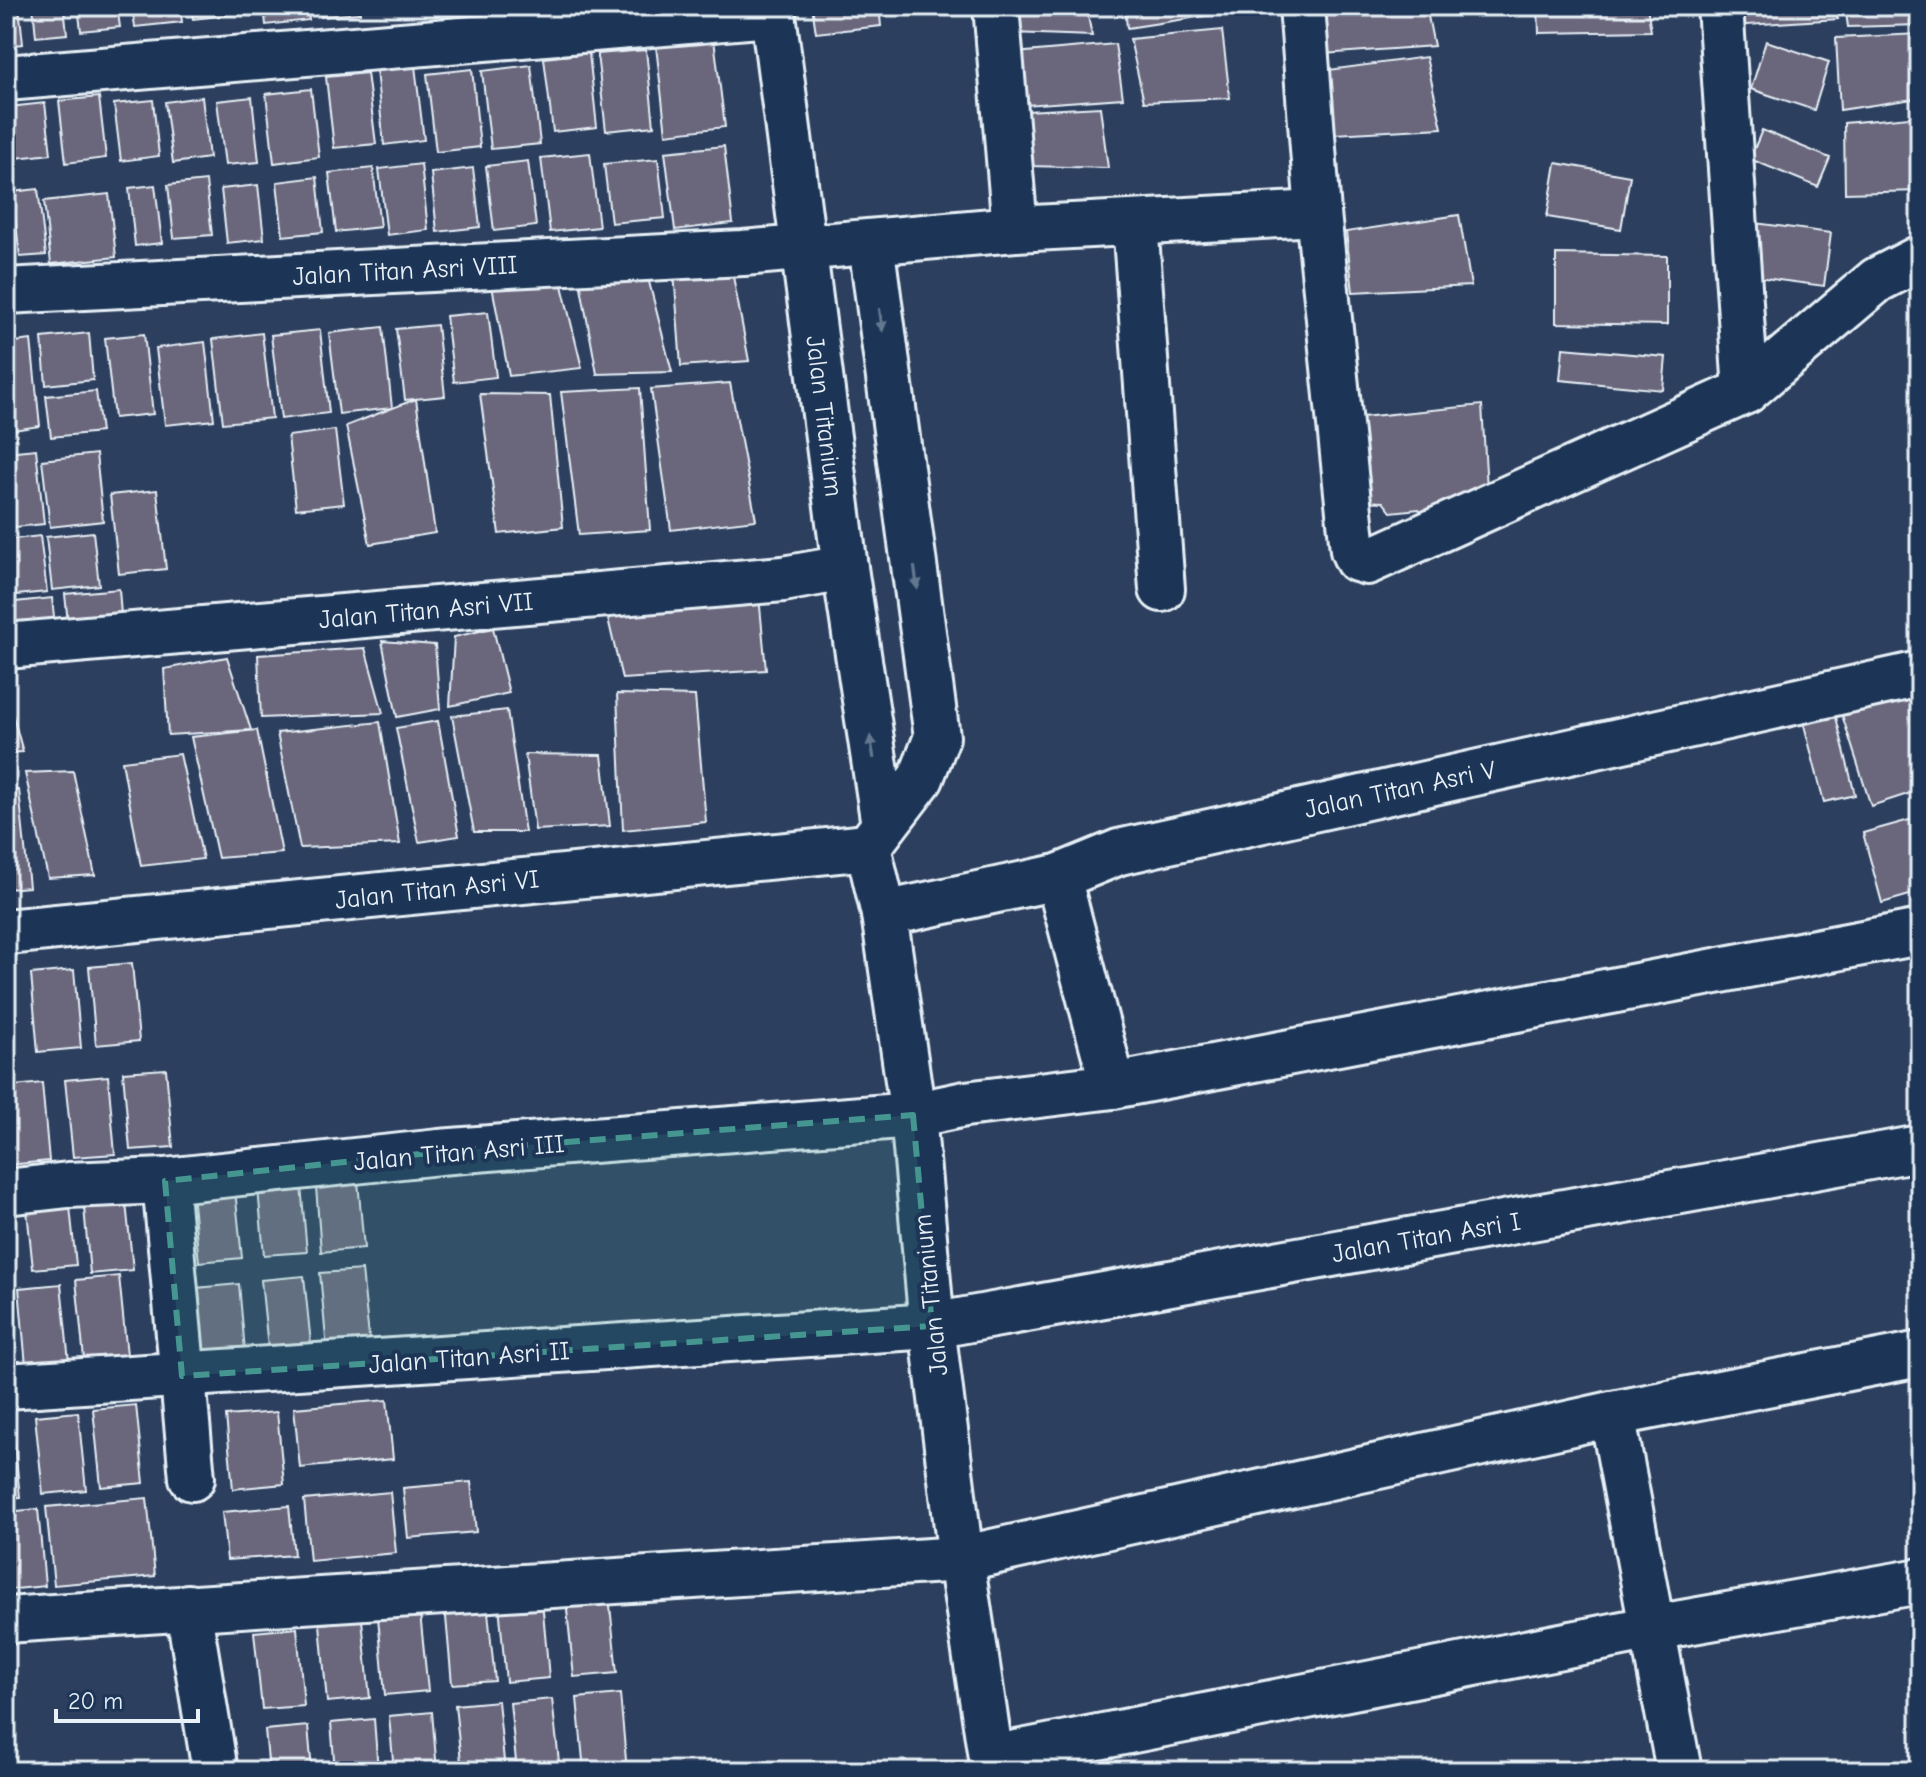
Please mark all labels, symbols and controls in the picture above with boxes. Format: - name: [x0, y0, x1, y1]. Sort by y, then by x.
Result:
- street label: Jalan Titan Asri VIII: [292, 250, 518, 292]
- one-way arrow: [875, 308, 888, 333]
- street label: Jalan Titanium: [799, 334, 849, 498]
- one-way arrow: [910, 566, 923, 591]
- street label: Jalan Titan Asri VII: [318, 587, 535, 635]
- one-way arrow: [865, 735, 878, 760]
- street label: Jalan Titan Asri V: [1302, 755, 1499, 825]
- street label: Jalan Titan Asri VI: [334, 864, 541, 916]
- street label: Jalan Titan Asri III: [352, 1129, 566, 1177]
- street label: Jalan Titan Asri I: [1329, 1207, 1523, 1269]
- street label: Jalan Titanium: [908, 1213, 954, 1377]
- street label: Jalan Titan Asri II: [368, 1336, 571, 1380]
- scale bar: [56, 1673, 198, 1723]
- text: 20 m: [68, 1687, 123, 1715]

